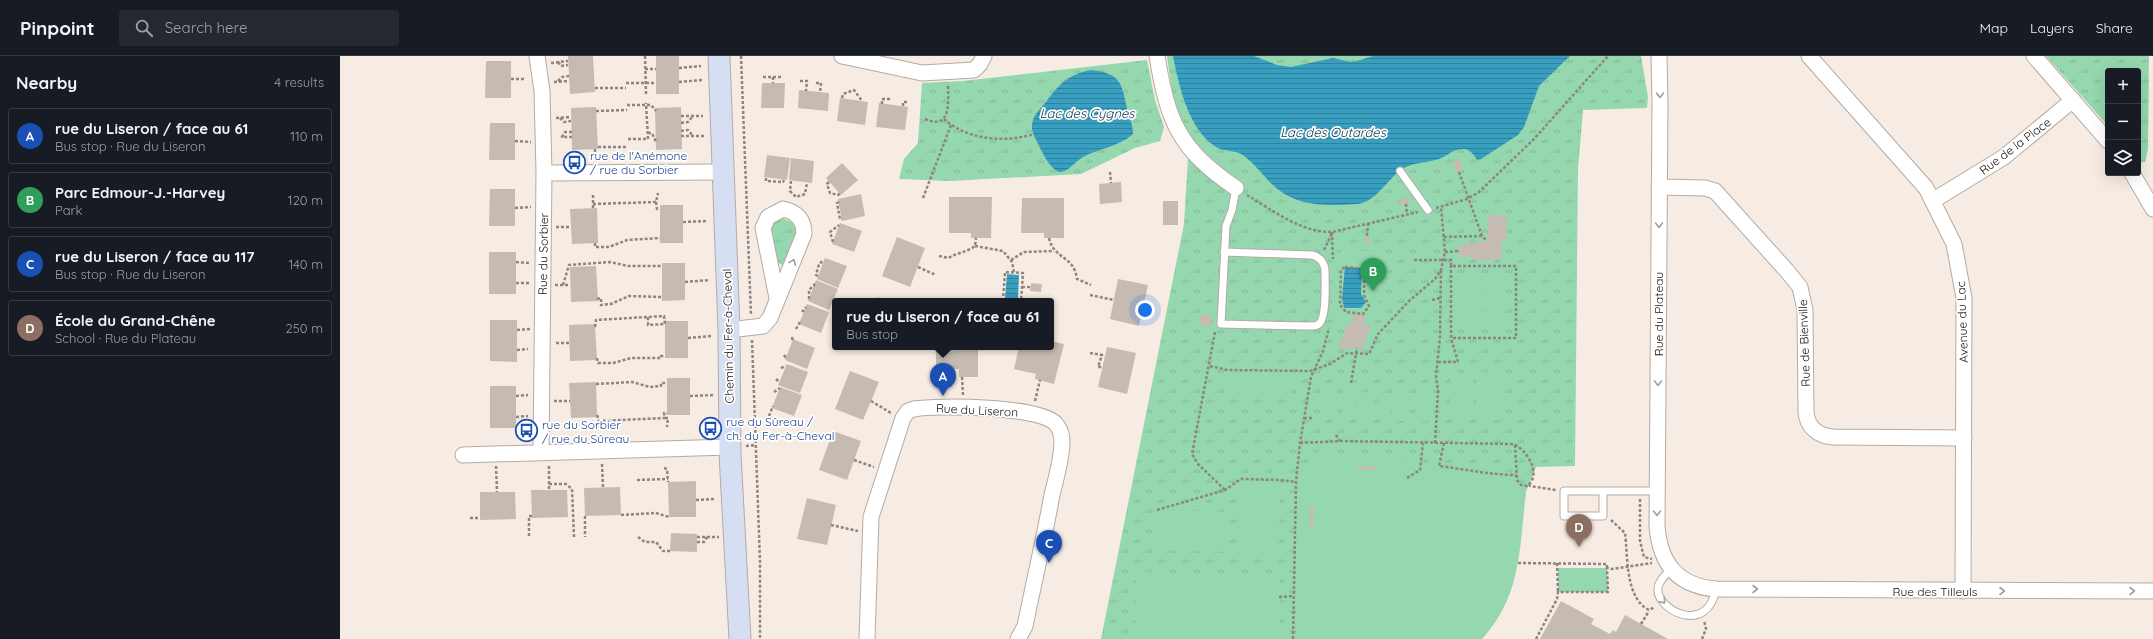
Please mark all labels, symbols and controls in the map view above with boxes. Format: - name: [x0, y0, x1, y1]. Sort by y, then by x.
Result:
- search box: [119, 10, 399, 46]
- text: Pinpoint: [20, 16, 95, 40]
- icon: search: [133, 17, 155, 39]
- text: Search here: [165, 18, 247, 37]
- text: Map: [1979, 19, 2008, 37]
- text: Layers: [2030, 19, 2074, 37]
- text: Share: [2096, 19, 2133, 37]
- map controls: [2105, 68, 2141, 176]
- button: +: [2105, 68, 2141, 104]
- text: Nearby: [16, 72, 77, 93]
- text: 4 results: [274, 74, 324, 90]
- one-way arrow: [1656, 92, 1664, 98]
- button: −: [2105, 104, 2141, 140]
- water label: Lac des Cygnes: [1040, 105, 1135, 121]
- street label: Rue de la Place: [1976, 114, 2054, 178]
- text: rue du Liseron / face au 61: [55, 119, 248, 138]
- water label: Lac des Outardes: [1280, 124, 1387, 140]
- text: A: [26, 128, 34, 144]
- text: 110 m: [290, 128, 323, 144]
- text: Bus stop · Rue du Liseron: [55, 138, 205, 154]
- button: layers: [2105, 140, 2141, 176]
- place label: rue de l'Anémone / rue du Sorbier: [590, 148, 688, 177]
- bus stop icon: rue de l'Anémone / rue du Sorbier: [561, 149, 587, 175]
- text: Parc Edmour-J.-Harvey: [55, 183, 225, 202]
- text: B: [26, 192, 34, 208]
- text: 120 m: [288, 192, 323, 208]
- text: Park: [55, 202, 83, 218]
- street label: Rue du Sorbier: [535, 212, 551, 295]
- one-way arrow: [1655, 222, 1663, 228]
- text: rue du Liseron / face au 117: [55, 247, 255, 266]
- text: C: [26, 256, 34, 272]
- text: 140 m: [288, 256, 323, 272]
- pin: B: [1360, 258, 1386, 291]
- one-way arrow: [789, 259, 797, 266]
- text: Bus stop · Rue du Liseron: [55, 266, 205, 282]
- street label: Chemin du Fer-à-Cheval: [719, 268, 737, 404]
- street label: Rue du Plateau: [1651, 272, 1666, 356]
- street label: Avenue du Lac: [1953, 281, 1971, 363]
- popup: [832, 298, 1054, 350]
- street label: Rue de Bienville: [1795, 299, 1813, 387]
- your location: [1135, 300, 1155, 320]
- text: rue du Liseron / face au 61: [846, 307, 1040, 326]
- text: École du Grand-Chêne: [55, 311, 216, 330]
- text: D: [25, 320, 35, 336]
- text: 250 m: [286, 320, 323, 336]
- text: Bus stop: [846, 326, 898, 342]
- text: School · Rue du Plateau: [55, 330, 196, 346]
- pin: A: [930, 363, 956, 396]
- one-way arrow: [1654, 380, 1662, 386]
- street label: Rue du Liseron: [936, 400, 1018, 420]
- place label: rue du Sûreau / ch. du Fer-à-Cheval: [726, 414, 834, 443]
- bus stop icon: rue du Sûreau / ch. du Fer-à-Cheval: [698, 415, 724, 441]
- place label: rue du Sorbier / rue du Sûreau: [542, 417, 629, 446]
- bus stop icon: rue du Sorbier / rue du Sûreau: [513, 418, 539, 444]
- one-way arrow: [1653, 510, 1661, 516]
- pin: D: [1566, 514, 1592, 547]
- pin: C: [1036, 530, 1062, 563]
- street label: Rue des Tilleuls: [1893, 584, 1978, 599]
- one-way arrow: [1752, 585, 1758, 593]
- one-way arrow: [1999, 587, 2005, 595]
- one-way arrow: [2129, 587, 2135, 595]
- one-way arrow: [1659, 596, 1666, 604]

